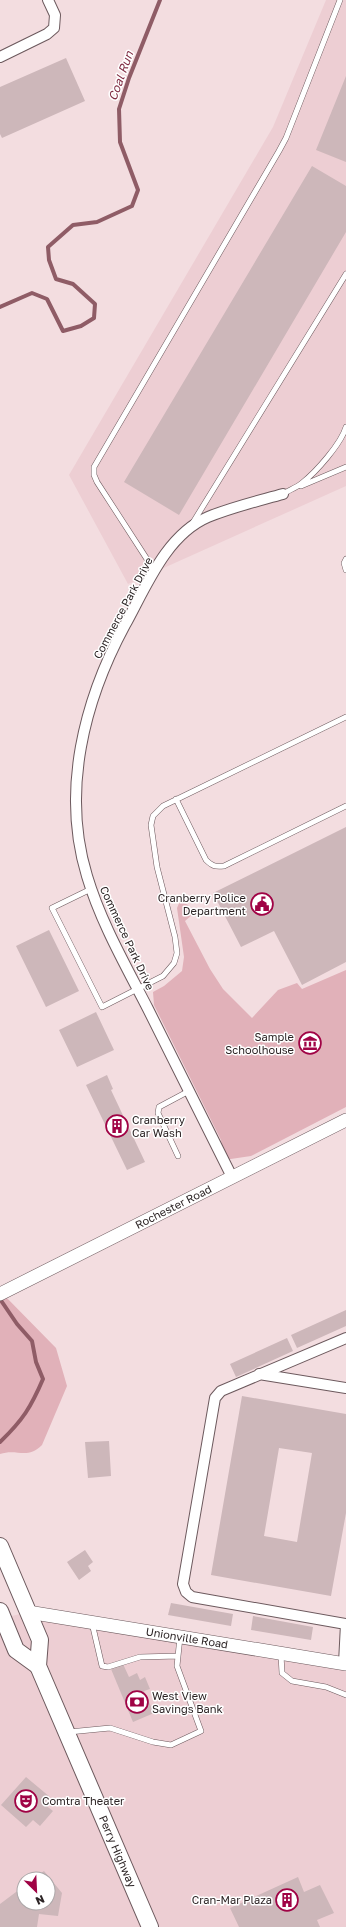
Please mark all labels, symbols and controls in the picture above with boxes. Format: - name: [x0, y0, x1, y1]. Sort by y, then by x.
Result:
- water label: Coal Run: [105, 48, 137, 103]
- street label: Commerce Park Drive: [90, 555, 155, 661]
- street label: Commerce Park Drive: [98, 884, 157, 992]
- place label: Cranberry Police Department: [158, 891, 246, 917]
- public building icon: Cranberry Police Department: [249, 891, 275, 917]
- place label: Sample Schoolhouse: [225, 1030, 294, 1056]
- museum icon: Sample Schoolhouse: [297, 1030, 323, 1056]
- building icon: Cranberry Car Wash: [104, 1113, 130, 1139]
- place label: Cranberry Car Wash: [132, 1113, 185, 1139]
- street label: Rochester Road: [133, 1182, 213, 1231]
- street label: Unionville Road: [145, 1624, 229, 1651]
- bank icon: West View Savings Bank: [124, 1689, 150, 1715]
- place label: West View Savings Bank: [152, 1689, 223, 1715]
- theatre icon: Comtra Theater: [13, 1788, 39, 1814]
- place label: Comtra Theater: [42, 1794, 125, 1807]
- street label: Perry Highway: [97, 1813, 139, 1889]
- north arrow: [16, 1871, 56, 1911]
- building icon: Cran-Mar Plaza: [274, 1887, 300, 1913]
- text: N: [34, 1893, 47, 1908]
- place label: Cran-Mar Plaza: [192, 1893, 272, 1906]

